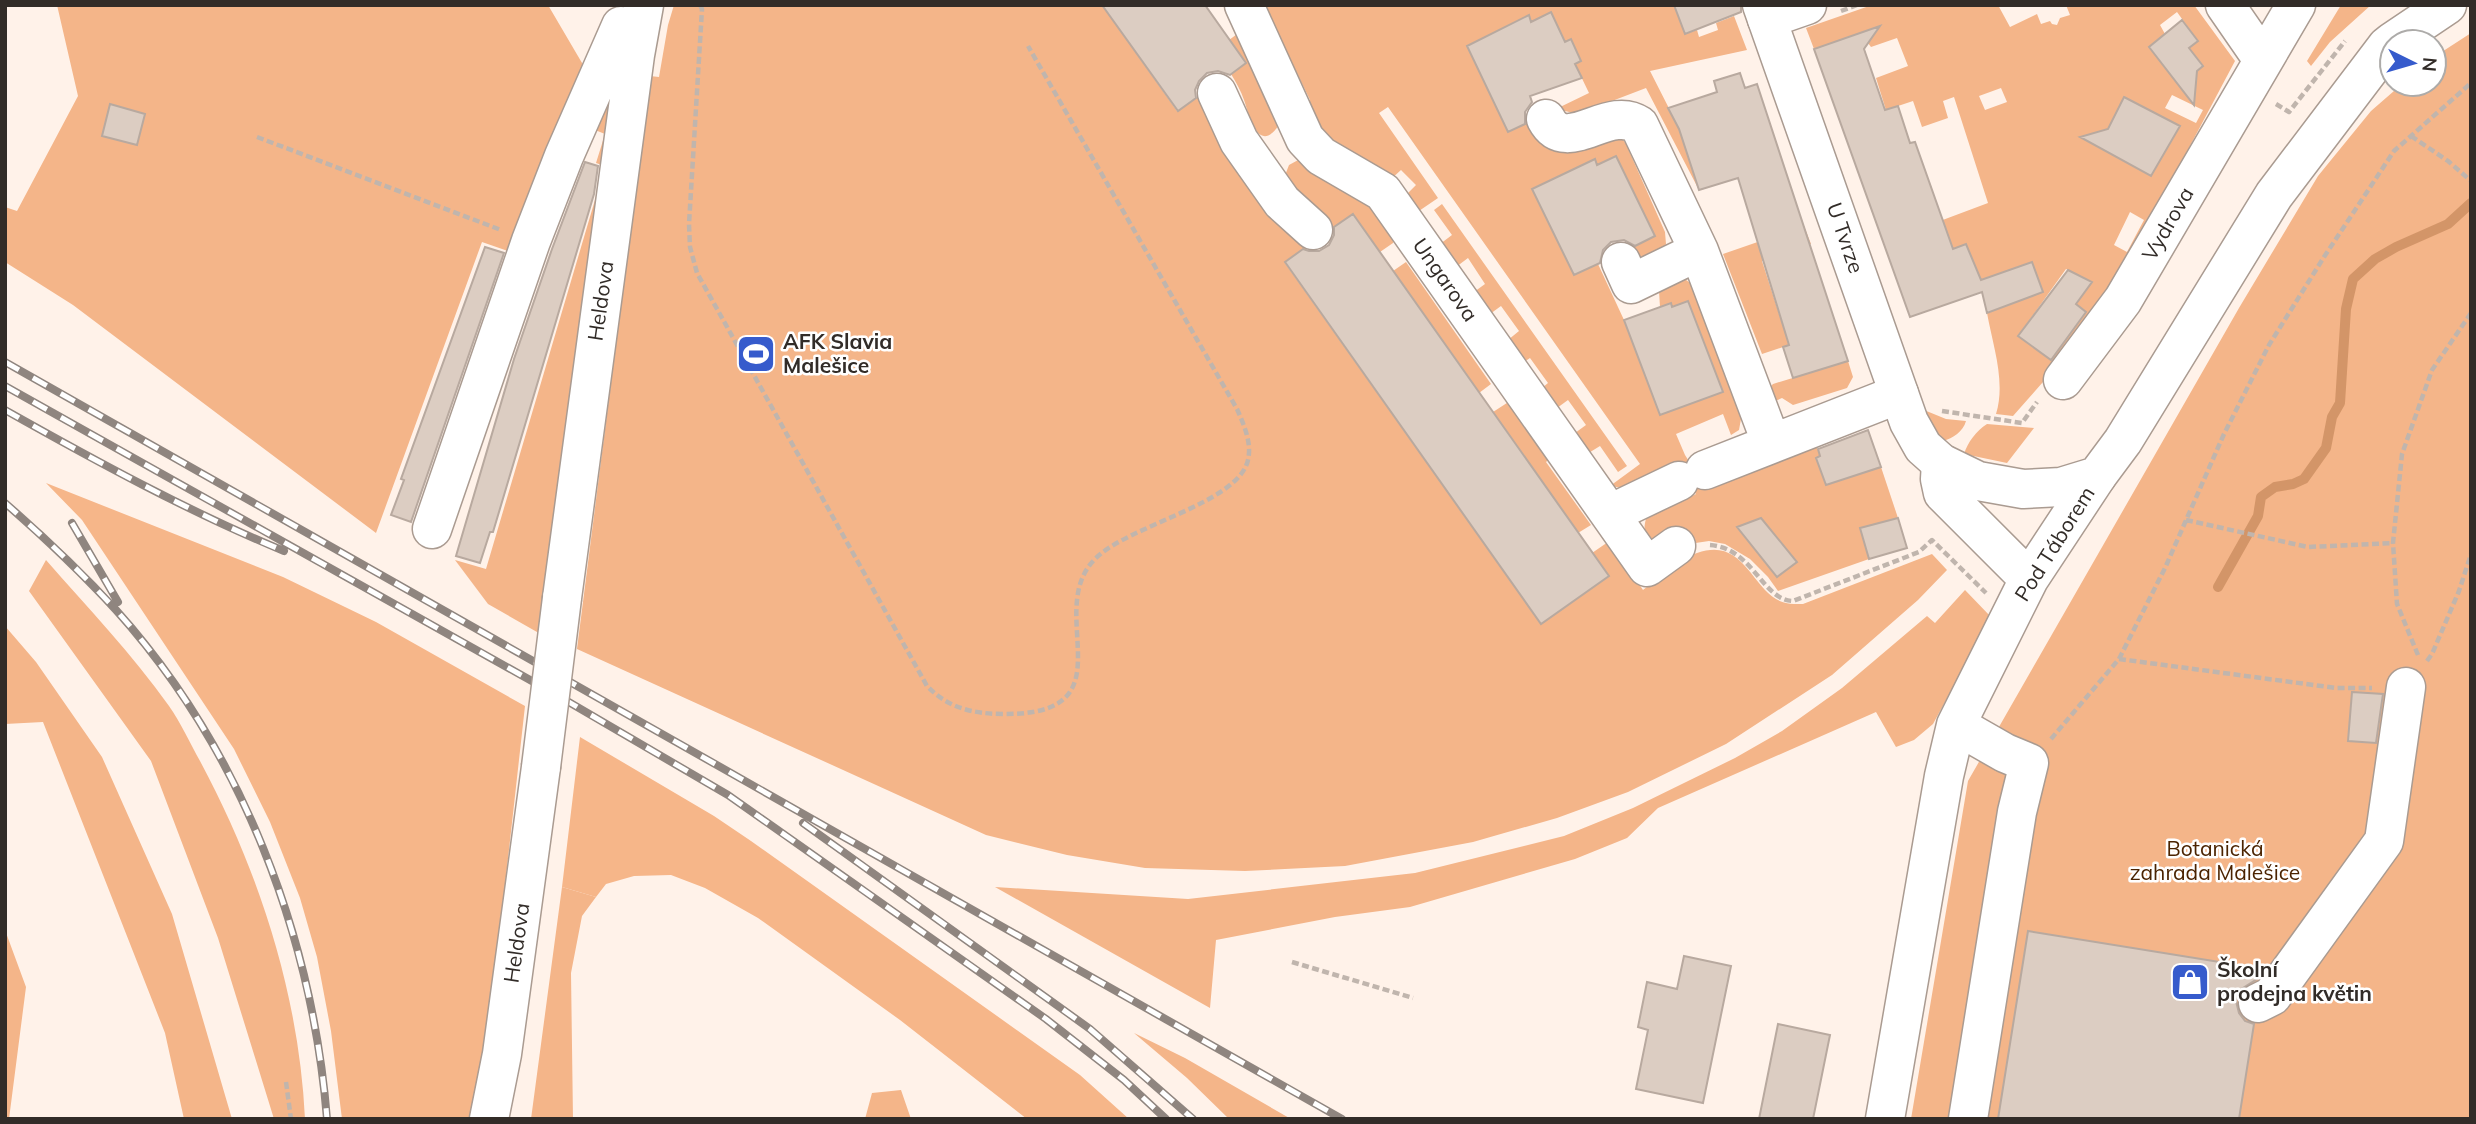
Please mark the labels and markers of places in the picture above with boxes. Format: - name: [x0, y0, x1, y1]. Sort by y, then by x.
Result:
- place label: AFK Slavia Malešice: [783, 328, 892, 378]
- sports icon: AFK Slavia Malešice: [735, 333, 777, 375]
- place label: Školní prodejna květin: [2217, 956, 2372, 1006]
- shop icon: Školní prodejna květin: [2169, 961, 2211, 1003]

